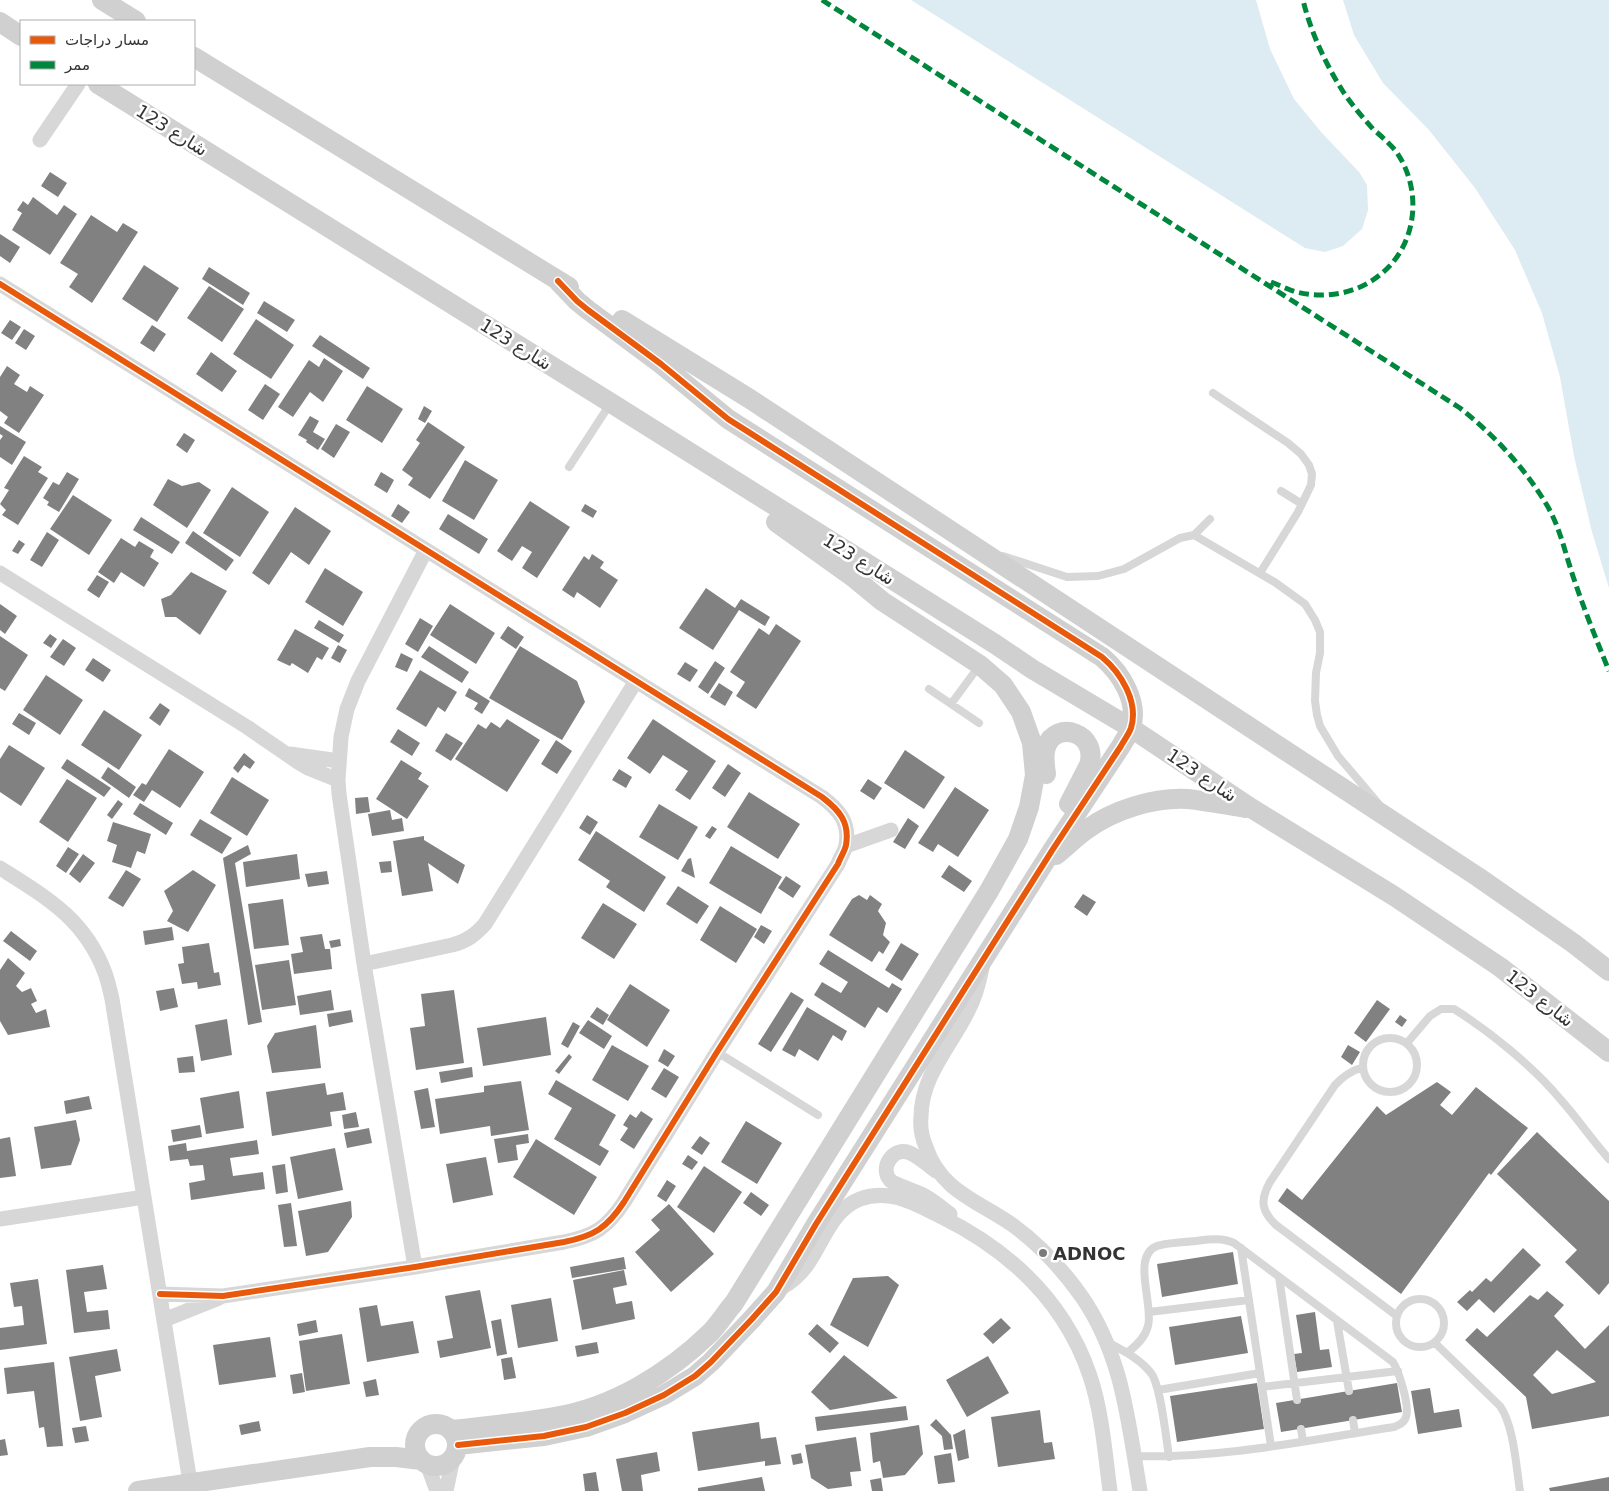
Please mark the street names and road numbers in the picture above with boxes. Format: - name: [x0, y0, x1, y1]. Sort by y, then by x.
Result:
- street label: شارع 123: [132, 100, 212, 161]
- street label: شارع 123: [476, 314, 556, 375]
- street label: شارع 123: [819, 529, 899, 590]
- street label: شارع 123: [1162, 744, 1241, 807]
- street label: شارع 123: [1501, 965, 1578, 1032]

